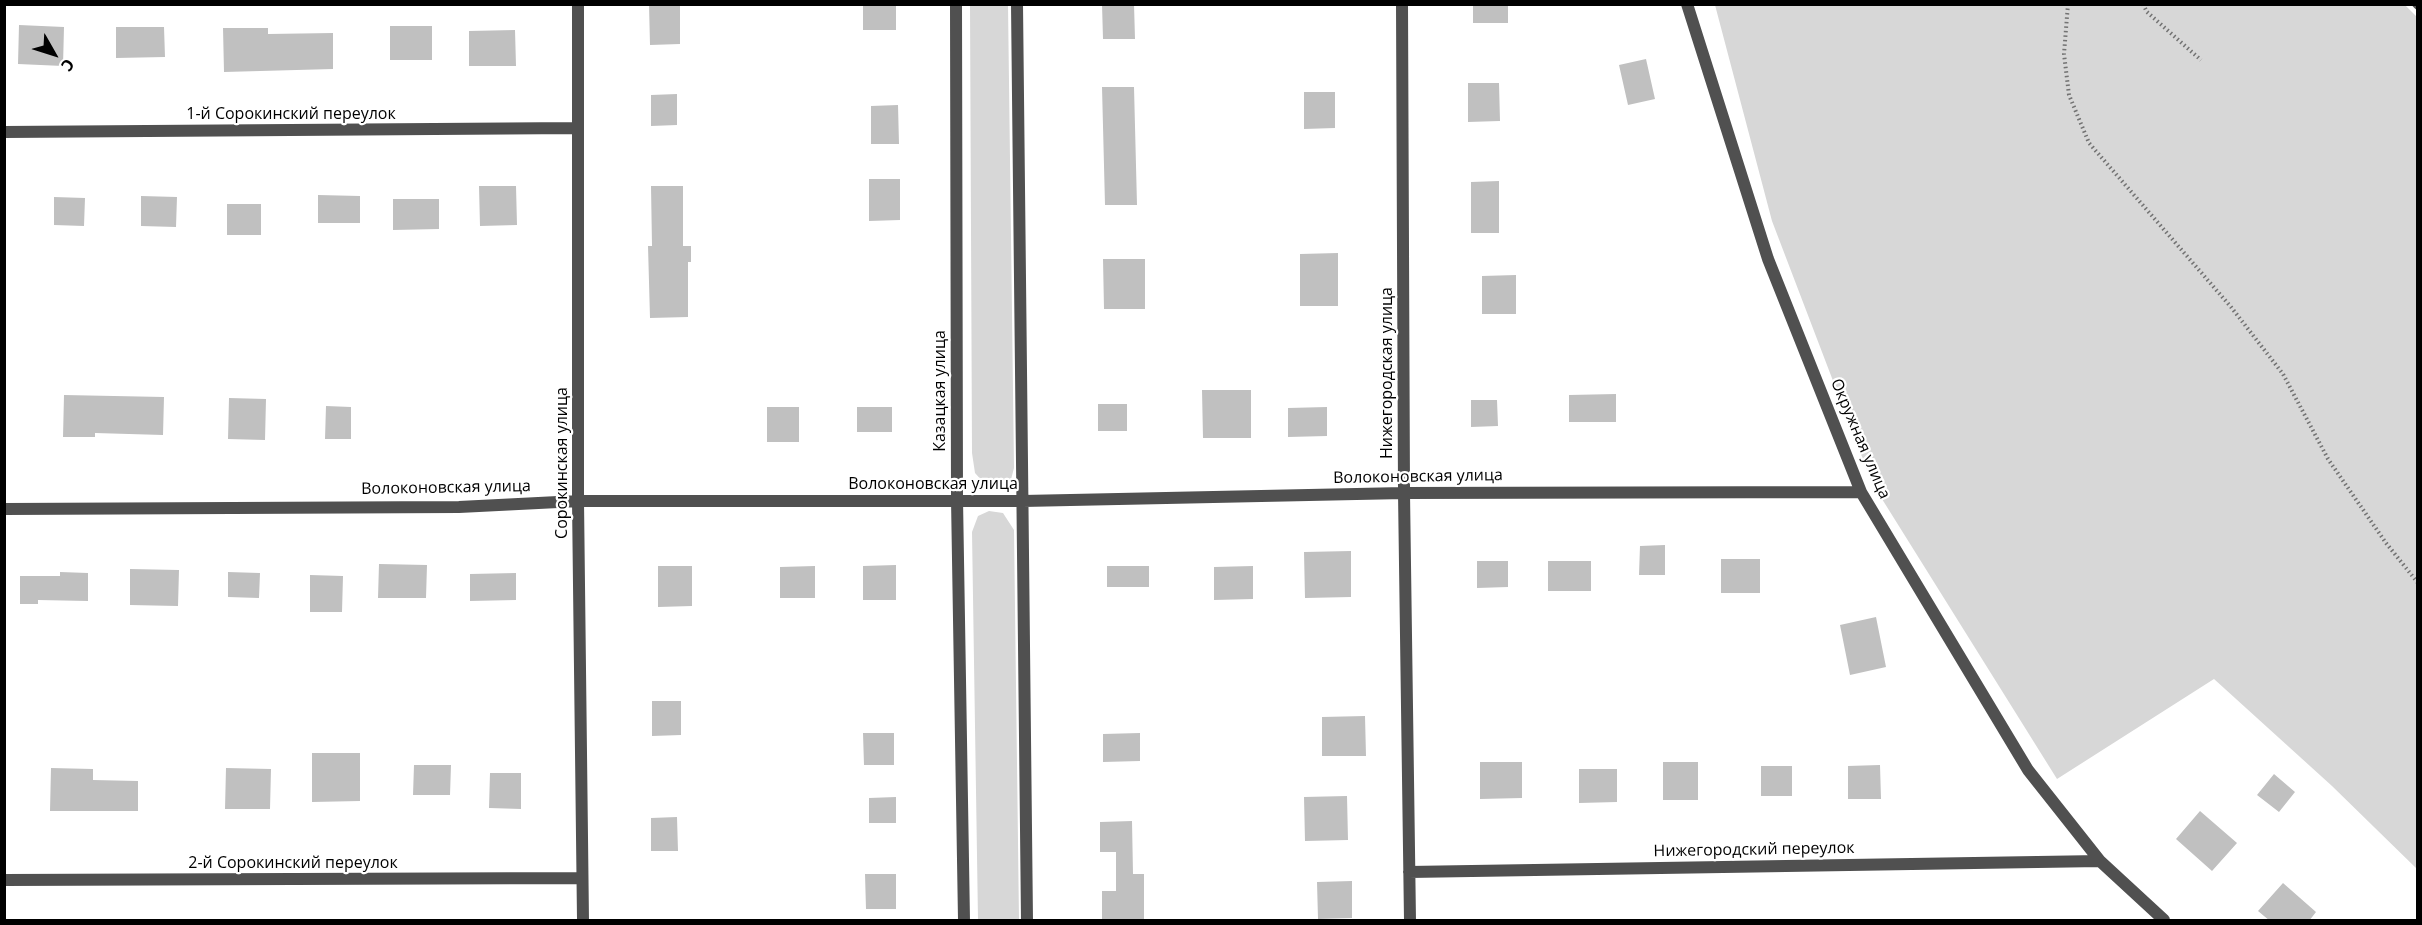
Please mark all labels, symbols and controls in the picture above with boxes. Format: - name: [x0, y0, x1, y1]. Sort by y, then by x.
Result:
- north arrow: [24, 24, 84, 84]
- text: С: [56, 54, 80, 76]
- street label: 1-й Сорокинский переулок: [186, 104, 396, 124]
- street label: Нижегородская улица: [1377, 287, 1397, 459]
- street label: Казацкая улица: [930, 330, 950, 452]
- street label: Окружная улица: [1826, 376, 1894, 502]
- street label: Сорокинская улица: [552, 387, 572, 539]
- street label: Волоконовская улица: [1333, 466, 1503, 488]
- street label: Волоконовская улица: [848, 474, 1018, 494]
- street label: Волоконовская улица: [361, 477, 531, 499]
- street label: Нижегородский переулок: [1653, 839, 1855, 861]
- street label: 2-й Сорокинский переулок: [188, 853, 398, 873]

